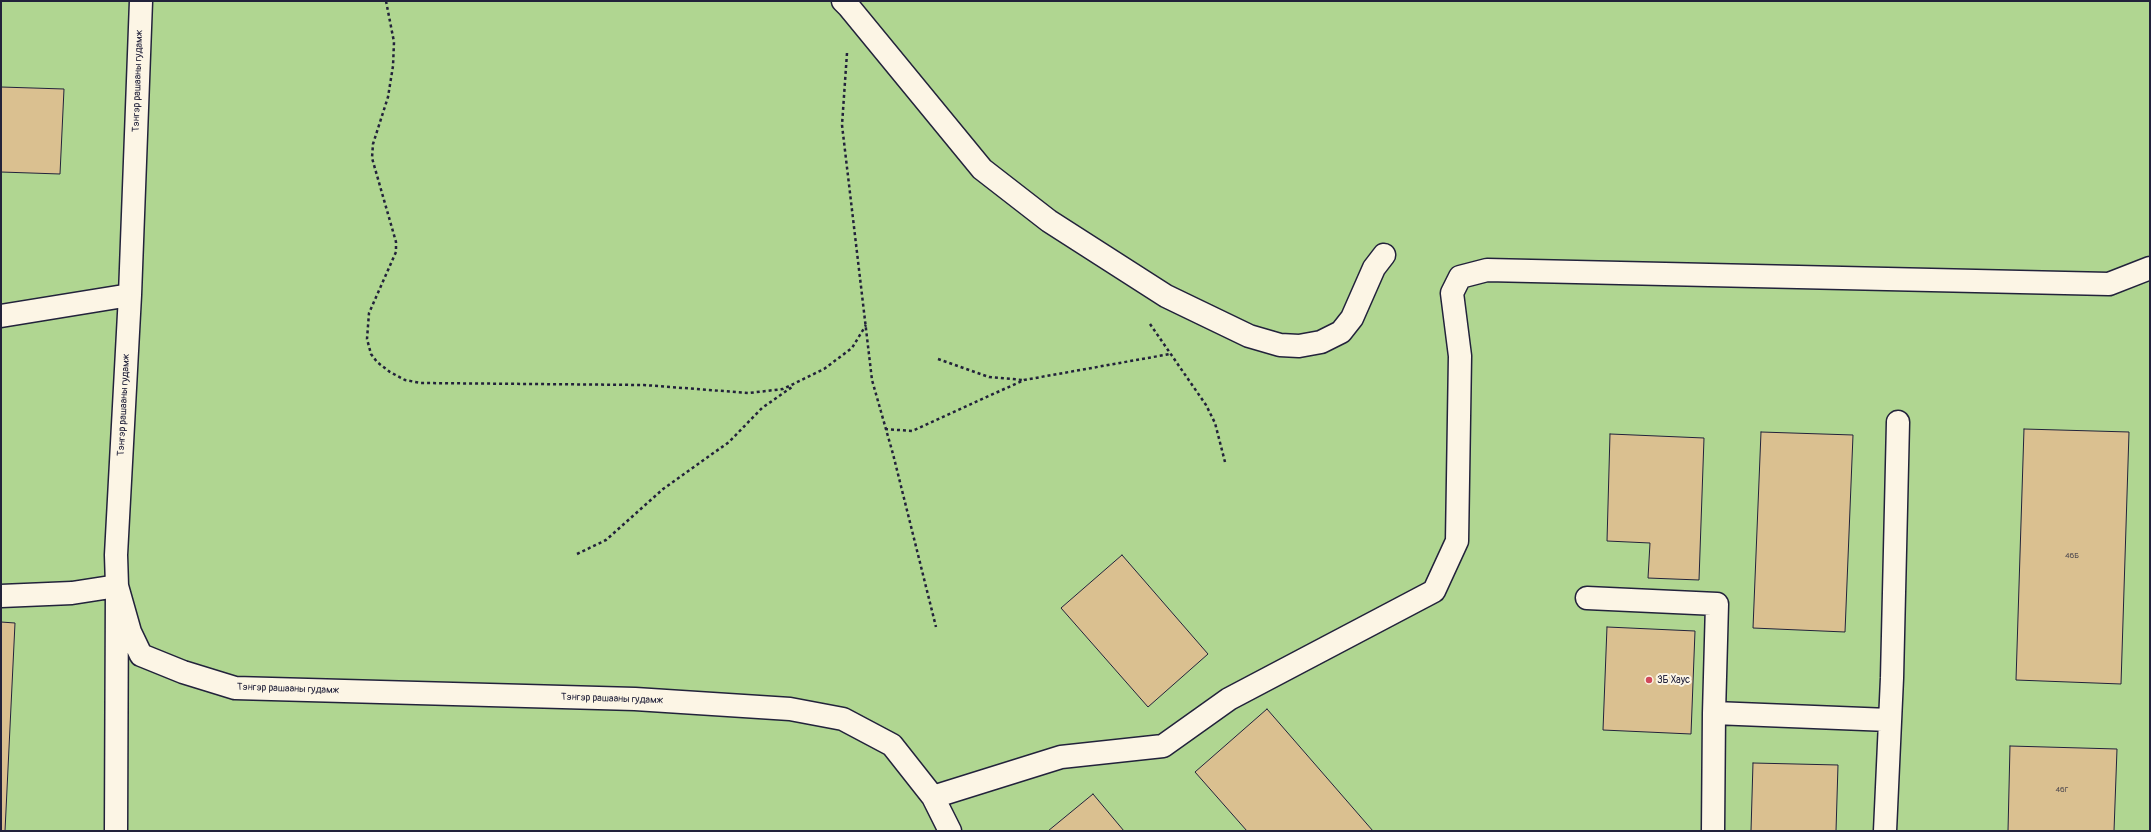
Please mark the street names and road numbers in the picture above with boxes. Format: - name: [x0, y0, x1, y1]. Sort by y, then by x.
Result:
- street label: Тэнгэр рашааны гудамж: [130, 30, 146, 132]
- street label: Тэнгэр рашааны гудамж: [115, 354, 133, 456]
- street label: Тэнгэр рашааны гудамж: [237, 681, 339, 697]
- street label: Тэнгэр рашааны гудамж: [561, 691, 663, 707]

